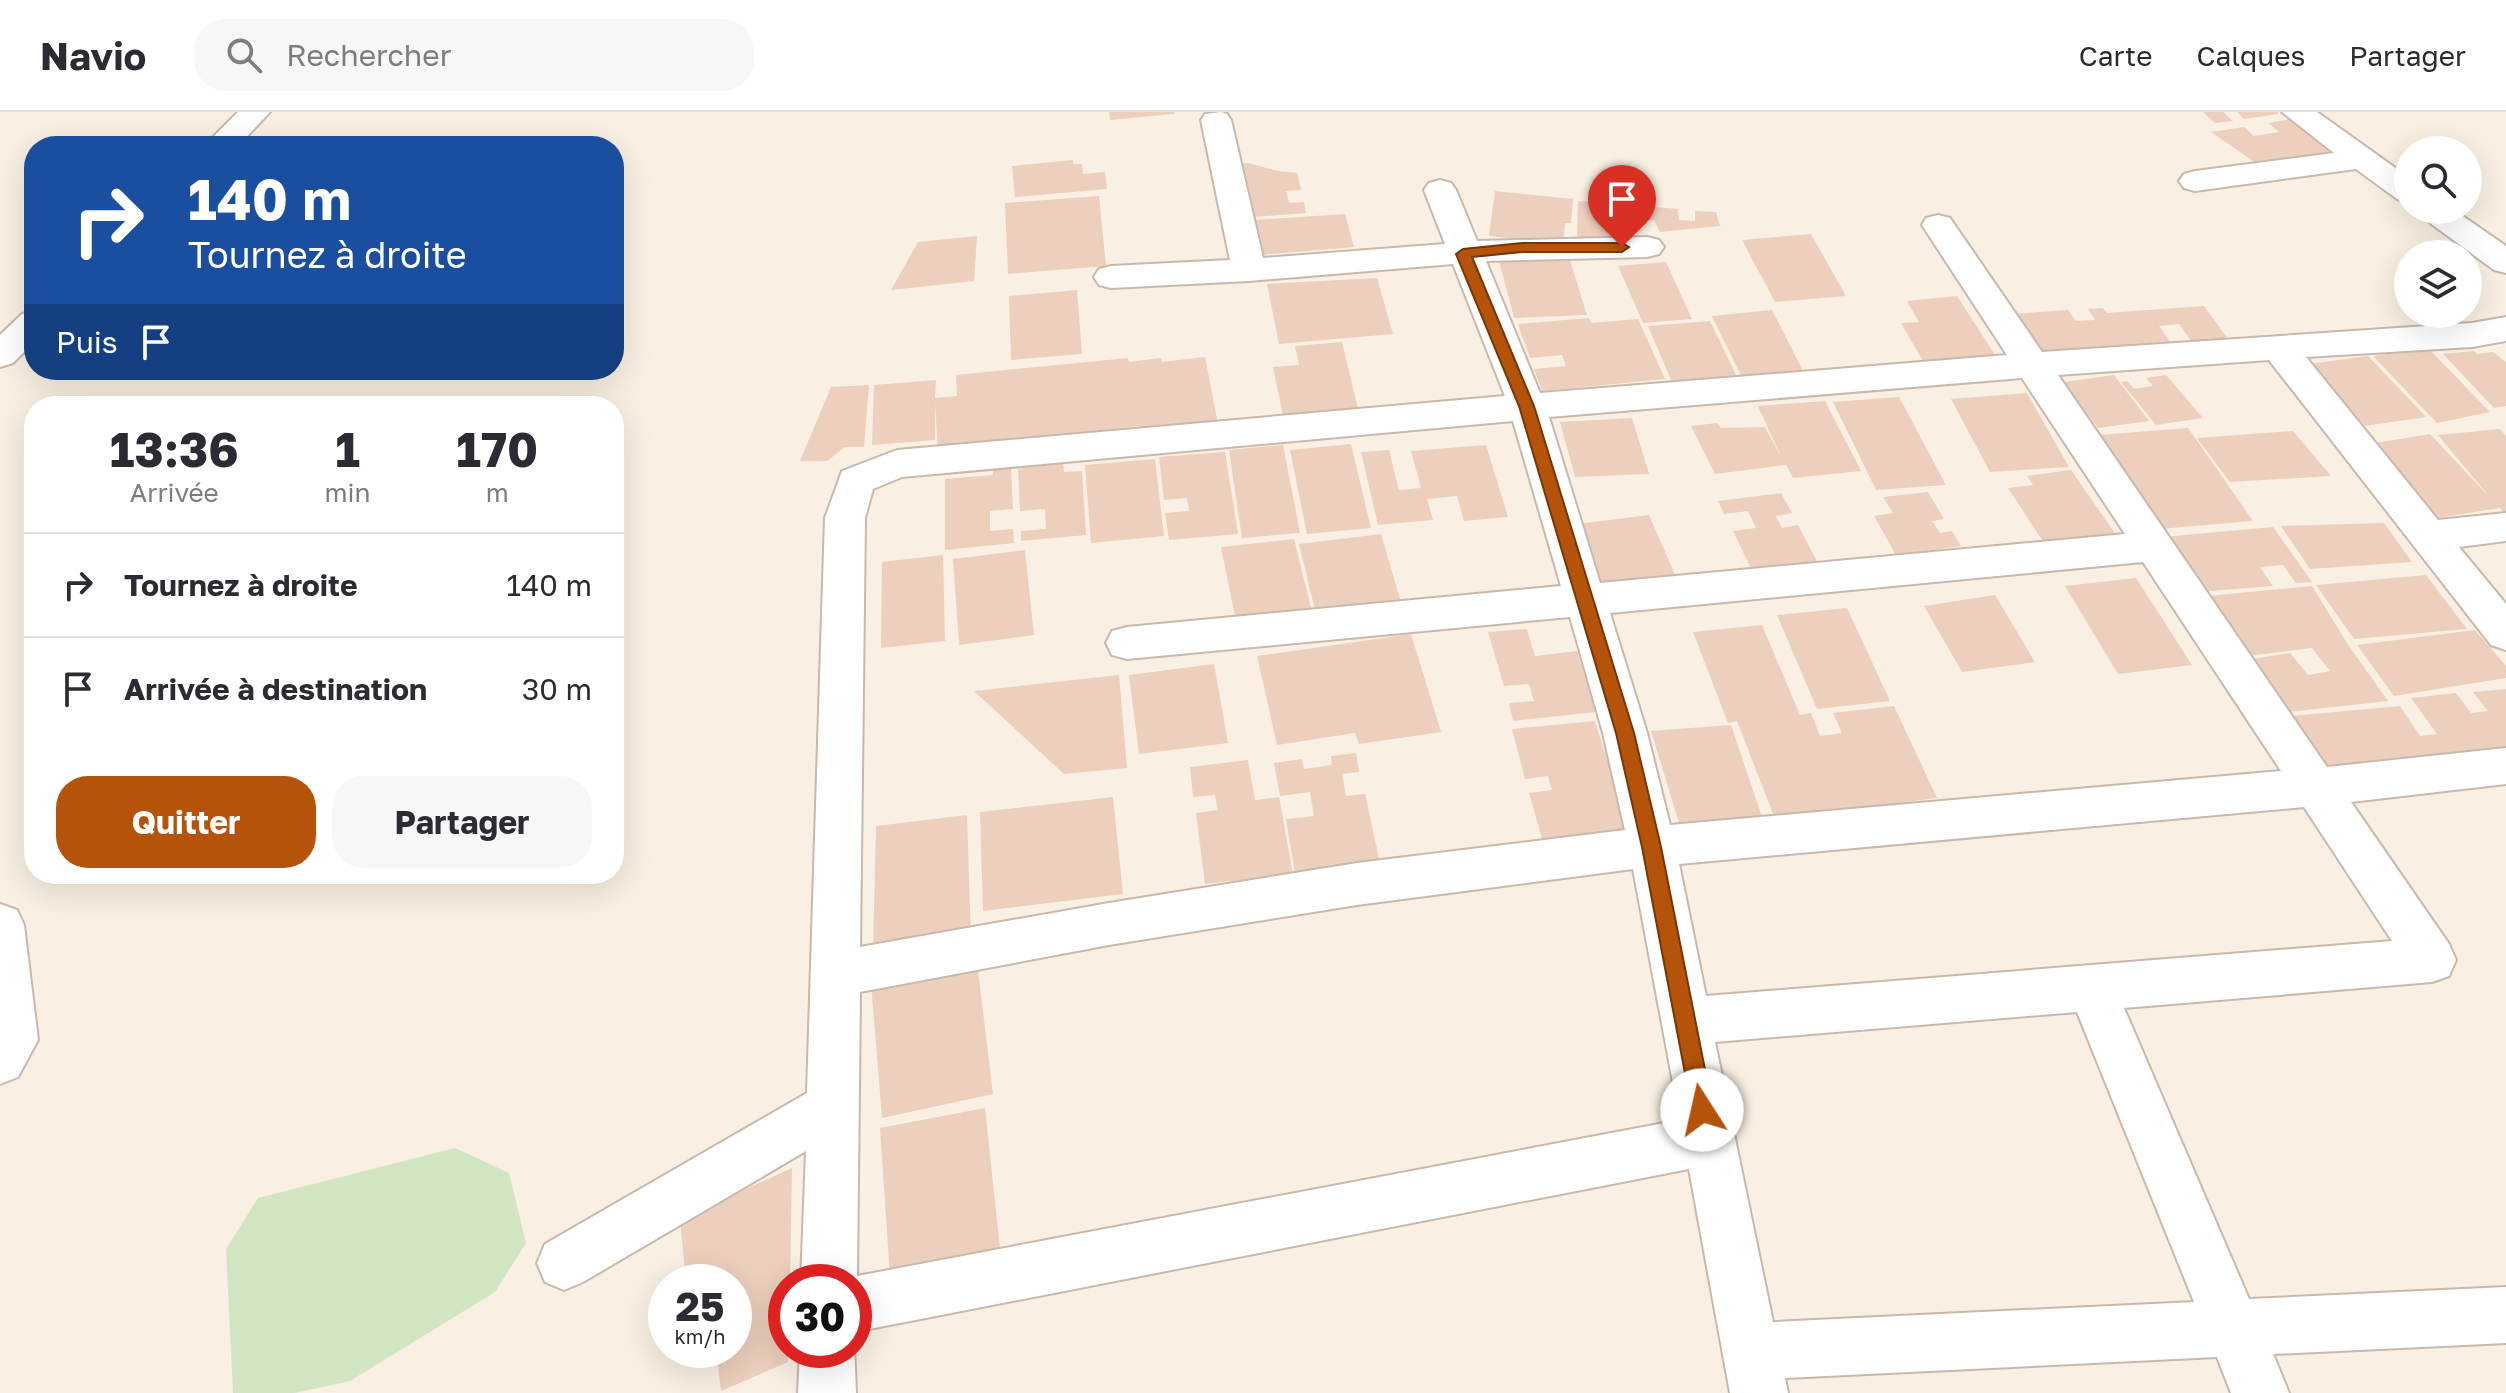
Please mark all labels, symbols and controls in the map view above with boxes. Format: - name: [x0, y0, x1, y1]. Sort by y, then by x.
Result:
- search box: [194, 19, 754, 91]
- text: Navio: [40, 33, 146, 78]
- icon: search: [222, 33, 266, 77]
- text: Rechercher: [286, 37, 451, 73]
- text: Carte: [2079, 39, 2152, 72]
- text: Calques: [2196, 39, 2305, 72]
- text: Partager: [2349, 39, 2466, 72]
- map controls: [2394, 136, 2482, 328]
- button: search: [2394, 136, 2482, 224]
- text: 140 m: [188, 165, 351, 232]
- pin: [1588, 165, 1656, 247]
- icon: right: [56, 168, 160, 272]
- icon: arrive: [1600, 177, 1644, 221]
- text: Tournez à droite: [188, 233, 467, 276]
- button: layers: [2394, 240, 2482, 328]
- icon: arrive: [134, 320, 178, 364]
- text: Puis: [56, 324, 118, 360]
- text: 13:36: [110, 420, 239, 478]
- text: 1: [335, 420, 360, 478]
- text: 170: [456, 420, 538, 478]
- text: Arrivée: [130, 477, 219, 508]
- text: min: [325, 477, 371, 508]
- text: m: [486, 477, 509, 508]
- icon: right: [56, 563, 100, 607]
- text: Tournez à droite: [124, 567, 358, 603]
- text: 140 m: [507, 567, 592, 603]
- icon: arrive: [56, 667, 100, 711]
- text: Arrivée à destination: [124, 671, 427, 707]
- text: 30 m: [522, 671, 592, 707]
- button: Quitter: [56, 776, 316, 868]
- button: Partager: [332, 776, 592, 868]
- position arrow: [1660, 1068, 1744, 1152]
- speed limit sign: 30: [768, 1264, 872, 1368]
- text: 25: [676, 1282, 724, 1330]
- text: km/h: [675, 1324, 725, 1348]

